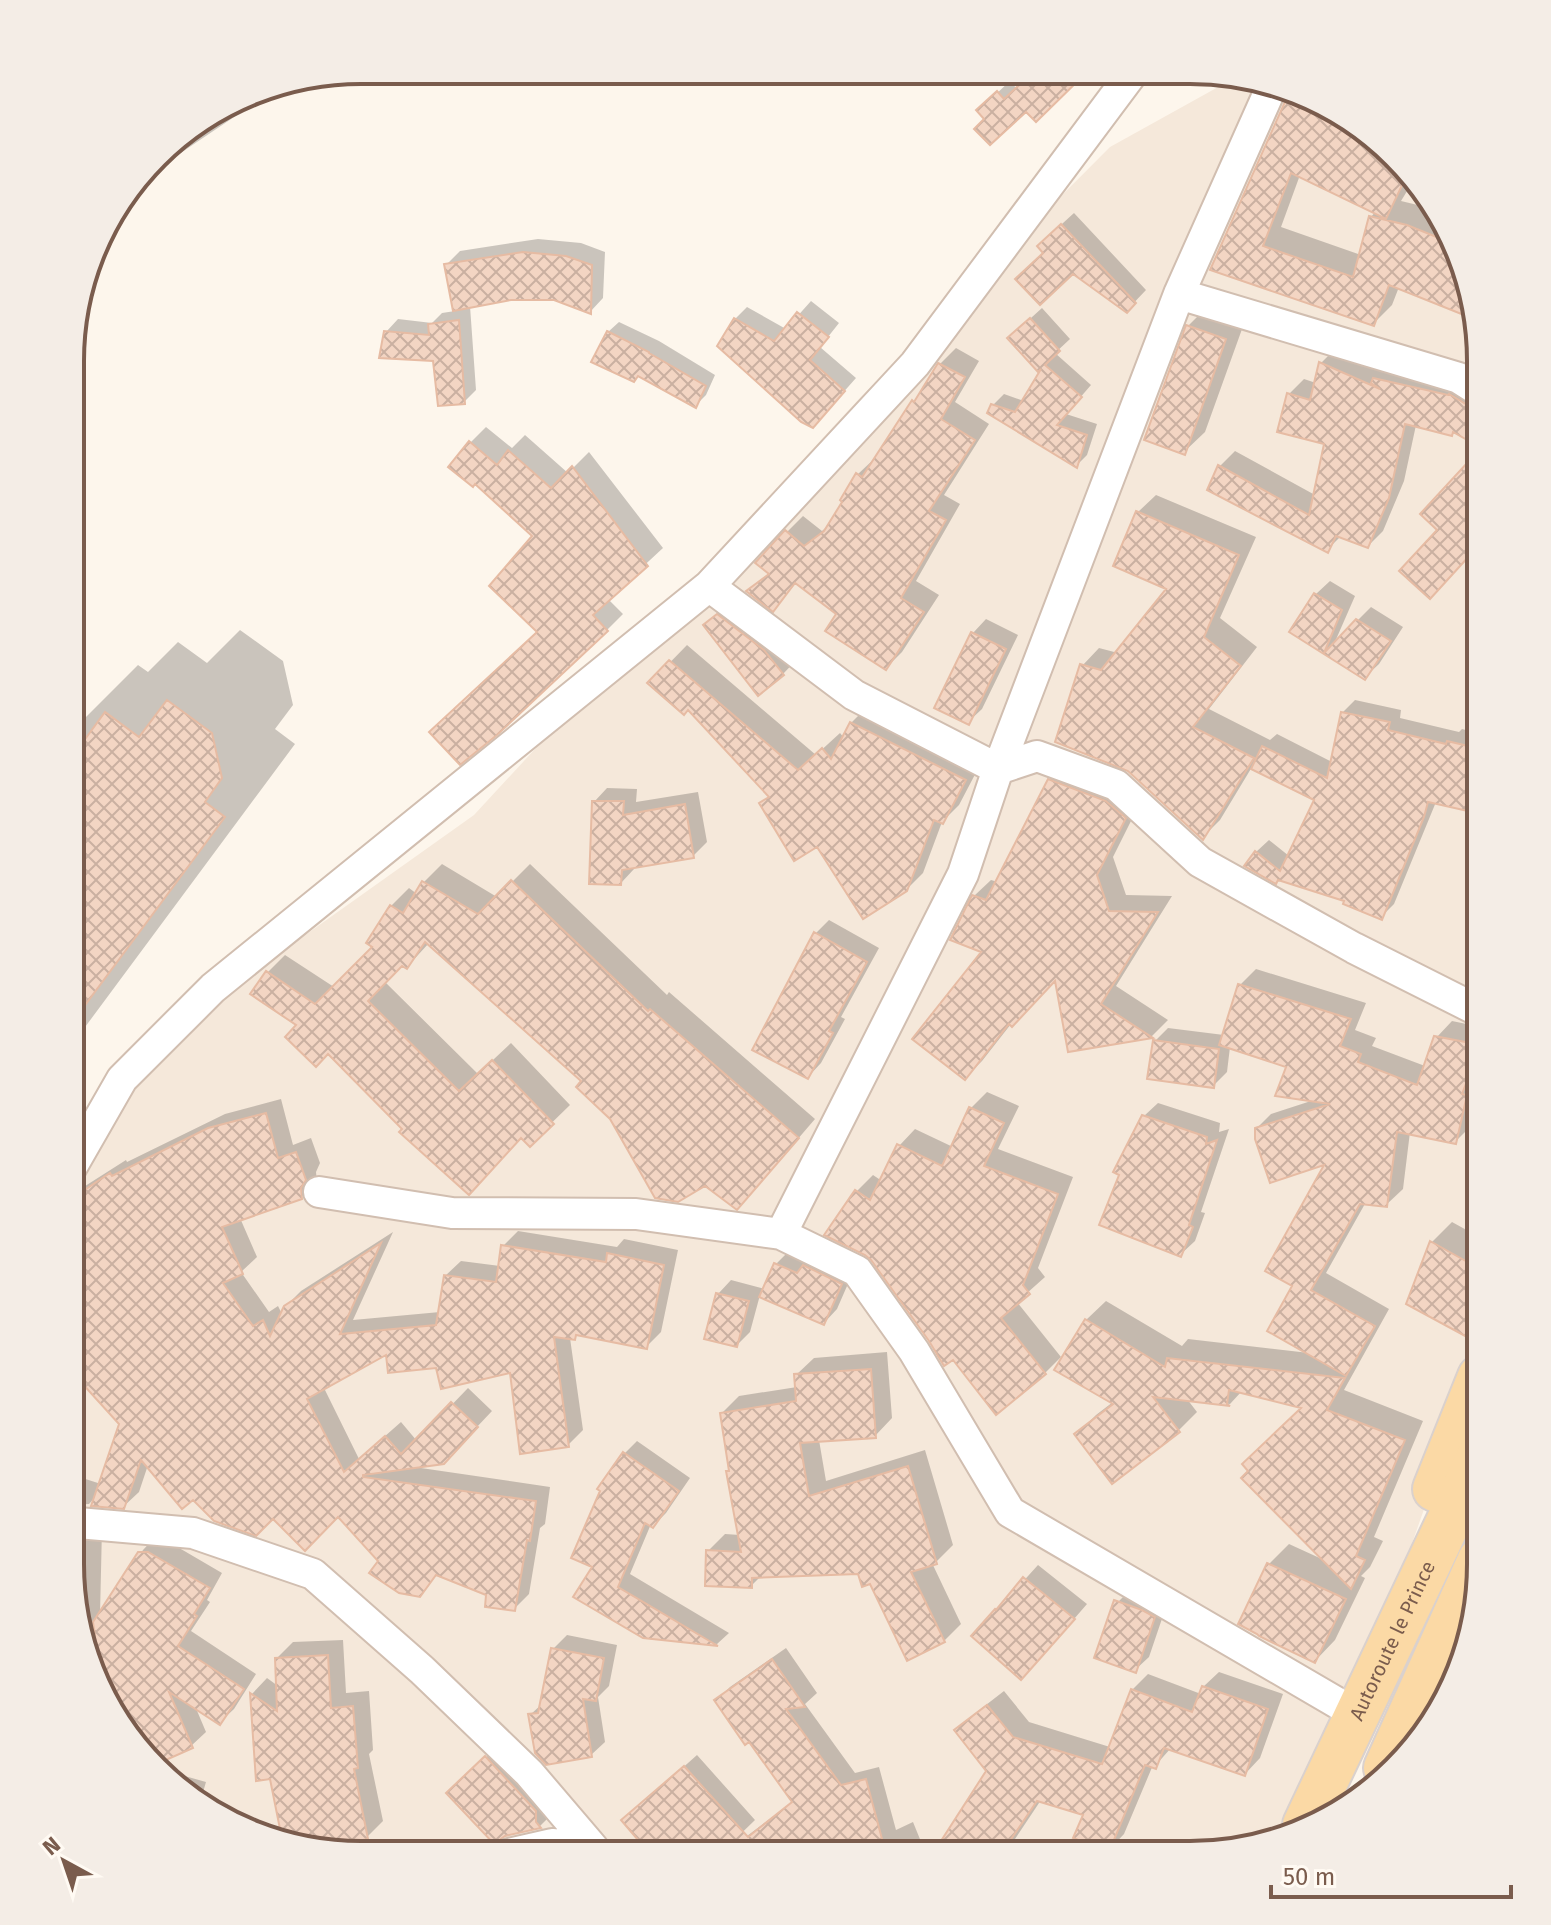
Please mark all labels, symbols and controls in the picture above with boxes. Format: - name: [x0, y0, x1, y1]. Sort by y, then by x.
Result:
- street label: Autoroute le Prince: [1344, 1557, 1440, 1724]
- north arrow: [24, 1821, 104, 1901]
- text: N: [37, 1831, 66, 1861]
- scale bar: [1271, 1849, 1511, 1899]
- text: 50 m: [1283, 1863, 1335, 1891]

